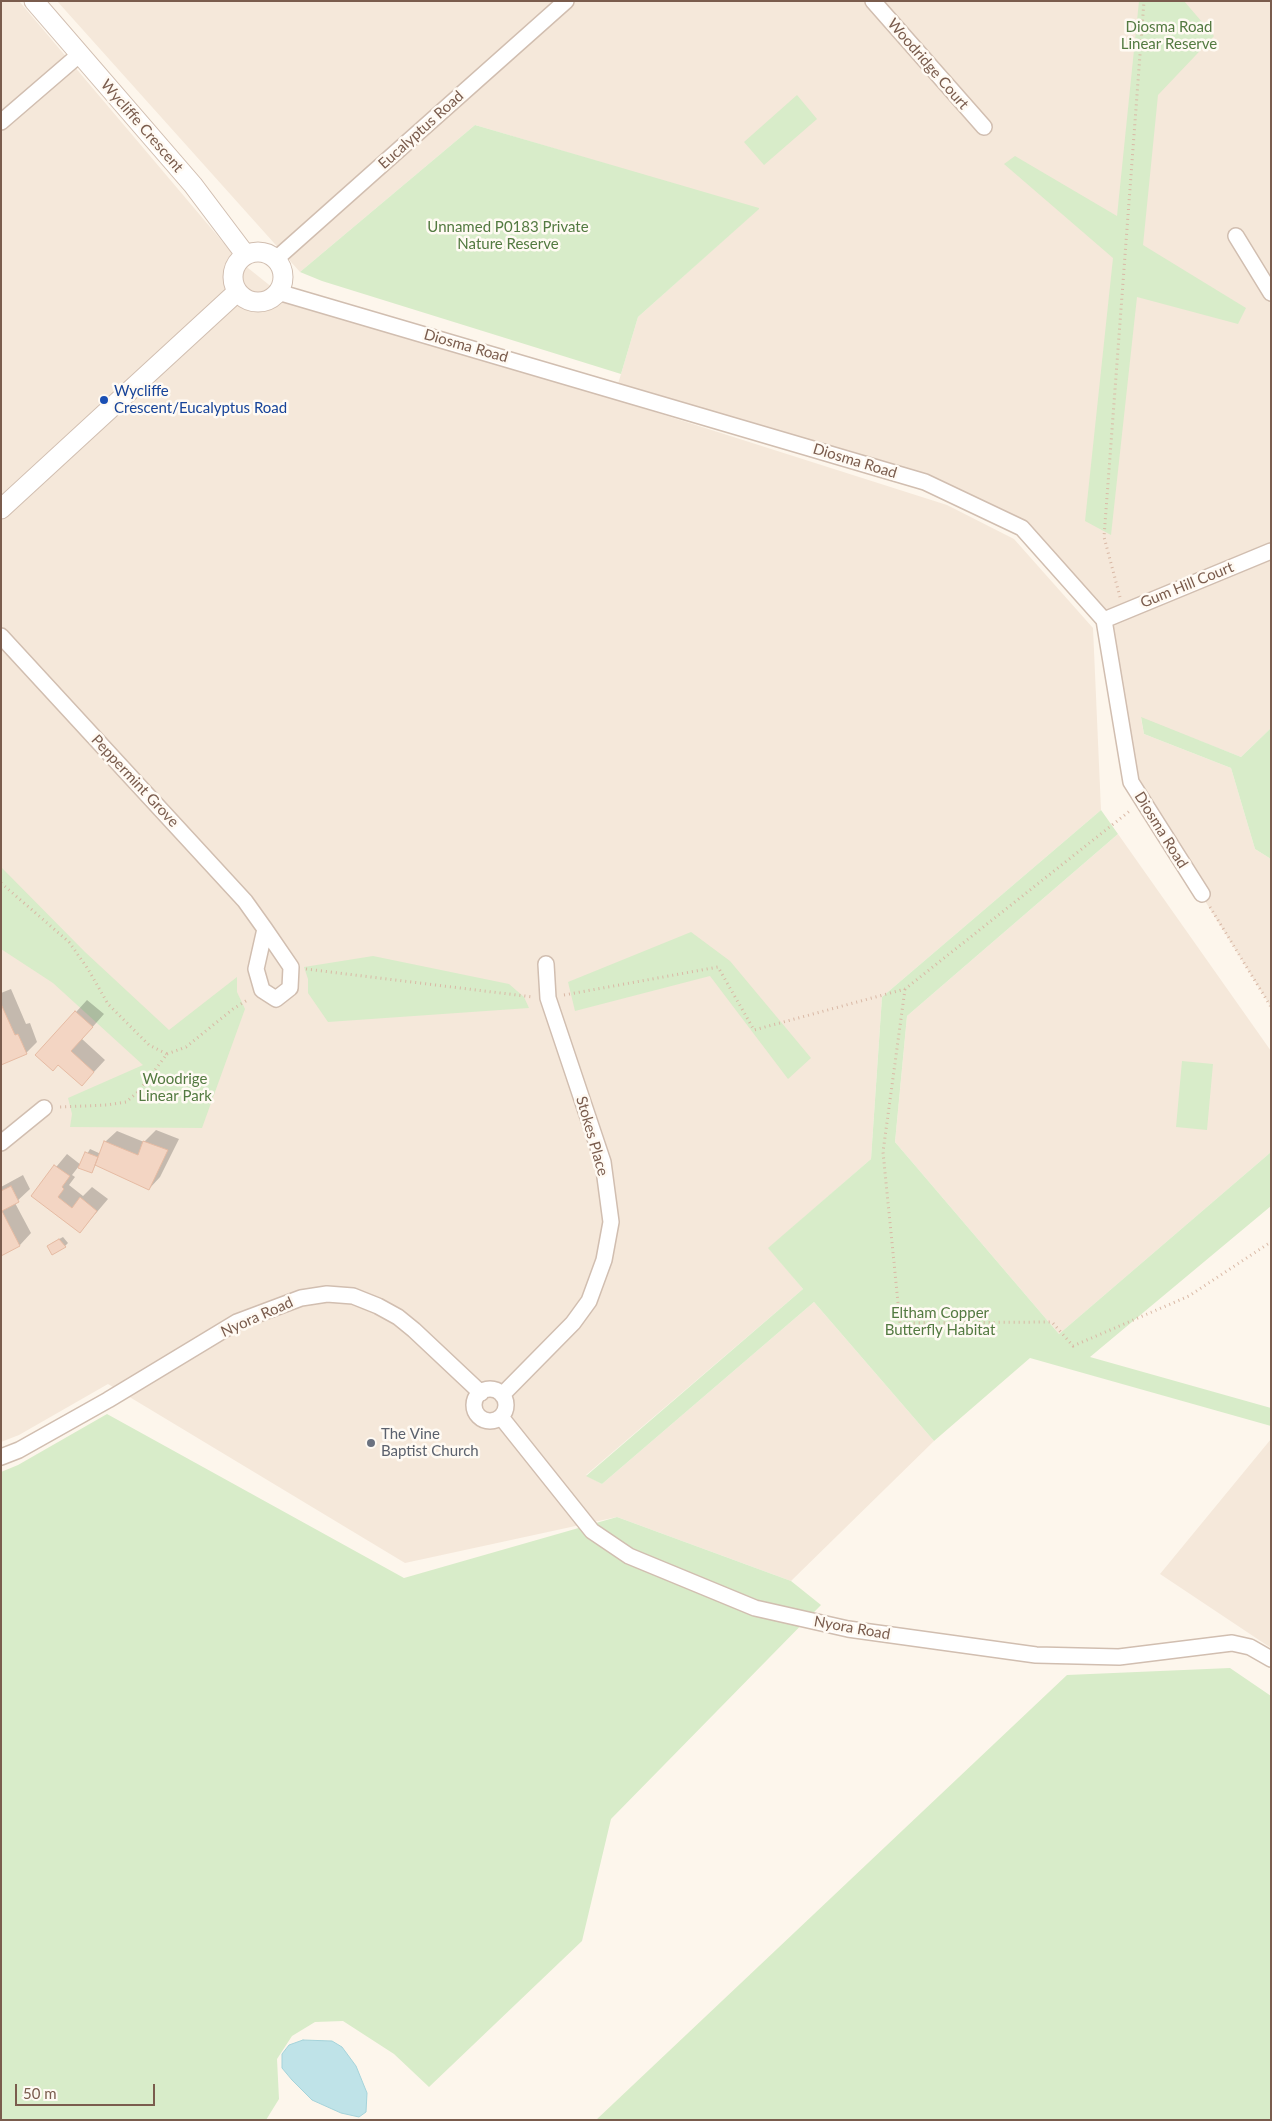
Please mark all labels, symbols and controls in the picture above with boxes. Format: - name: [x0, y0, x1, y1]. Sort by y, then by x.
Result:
- street label: Woodridge Court: [884, 15, 972, 113]
- park label: Diosma Road Linear Reserve: [1121, 18, 1217, 53]
- street label: Wycliffe Crescent: [97, 76, 187, 176]
- street label: Eucalyptus Road: [375, 87, 467, 173]
- park label: Unnamed P0183 Private Nature Reserve: [427, 218, 589, 253]
- street label: Diosma Road: [422, 325, 510, 367]
- place label: Wycliffe Crescent/Eucalyptus Road: [114, 382, 287, 417]
- marker: Wycliffe Crescent/Eucalyptus Road: [98, 394, 110, 406]
- street label: Diosma Road: [811, 440, 899, 482]
- street label: Gum Hill Court: [1138, 558, 1236, 612]
- street label: Peppermint Grove: [88, 731, 182, 831]
- street label: Diosma Road: [1130, 788, 1192, 872]
- park label: Woodrige Linear Park: [138, 1070, 212, 1105]
- street label: Stokes Place: [572, 1094, 612, 1178]
- street label: Nyora Road: [218, 1293, 296, 1341]
- park label: Eltham Copper Butterfly Habitat: [885, 1304, 995, 1339]
- place label: The Vine Baptist Church: [381, 1425, 479, 1460]
- marker: The Vine Baptist Church: [365, 1437, 377, 1449]
- street label: Nyora Road: [812, 1612, 892, 1644]
- scale bar: [18, 2074, 158, 2106]
- text: 50 m: [23, 2084, 57, 2102]

